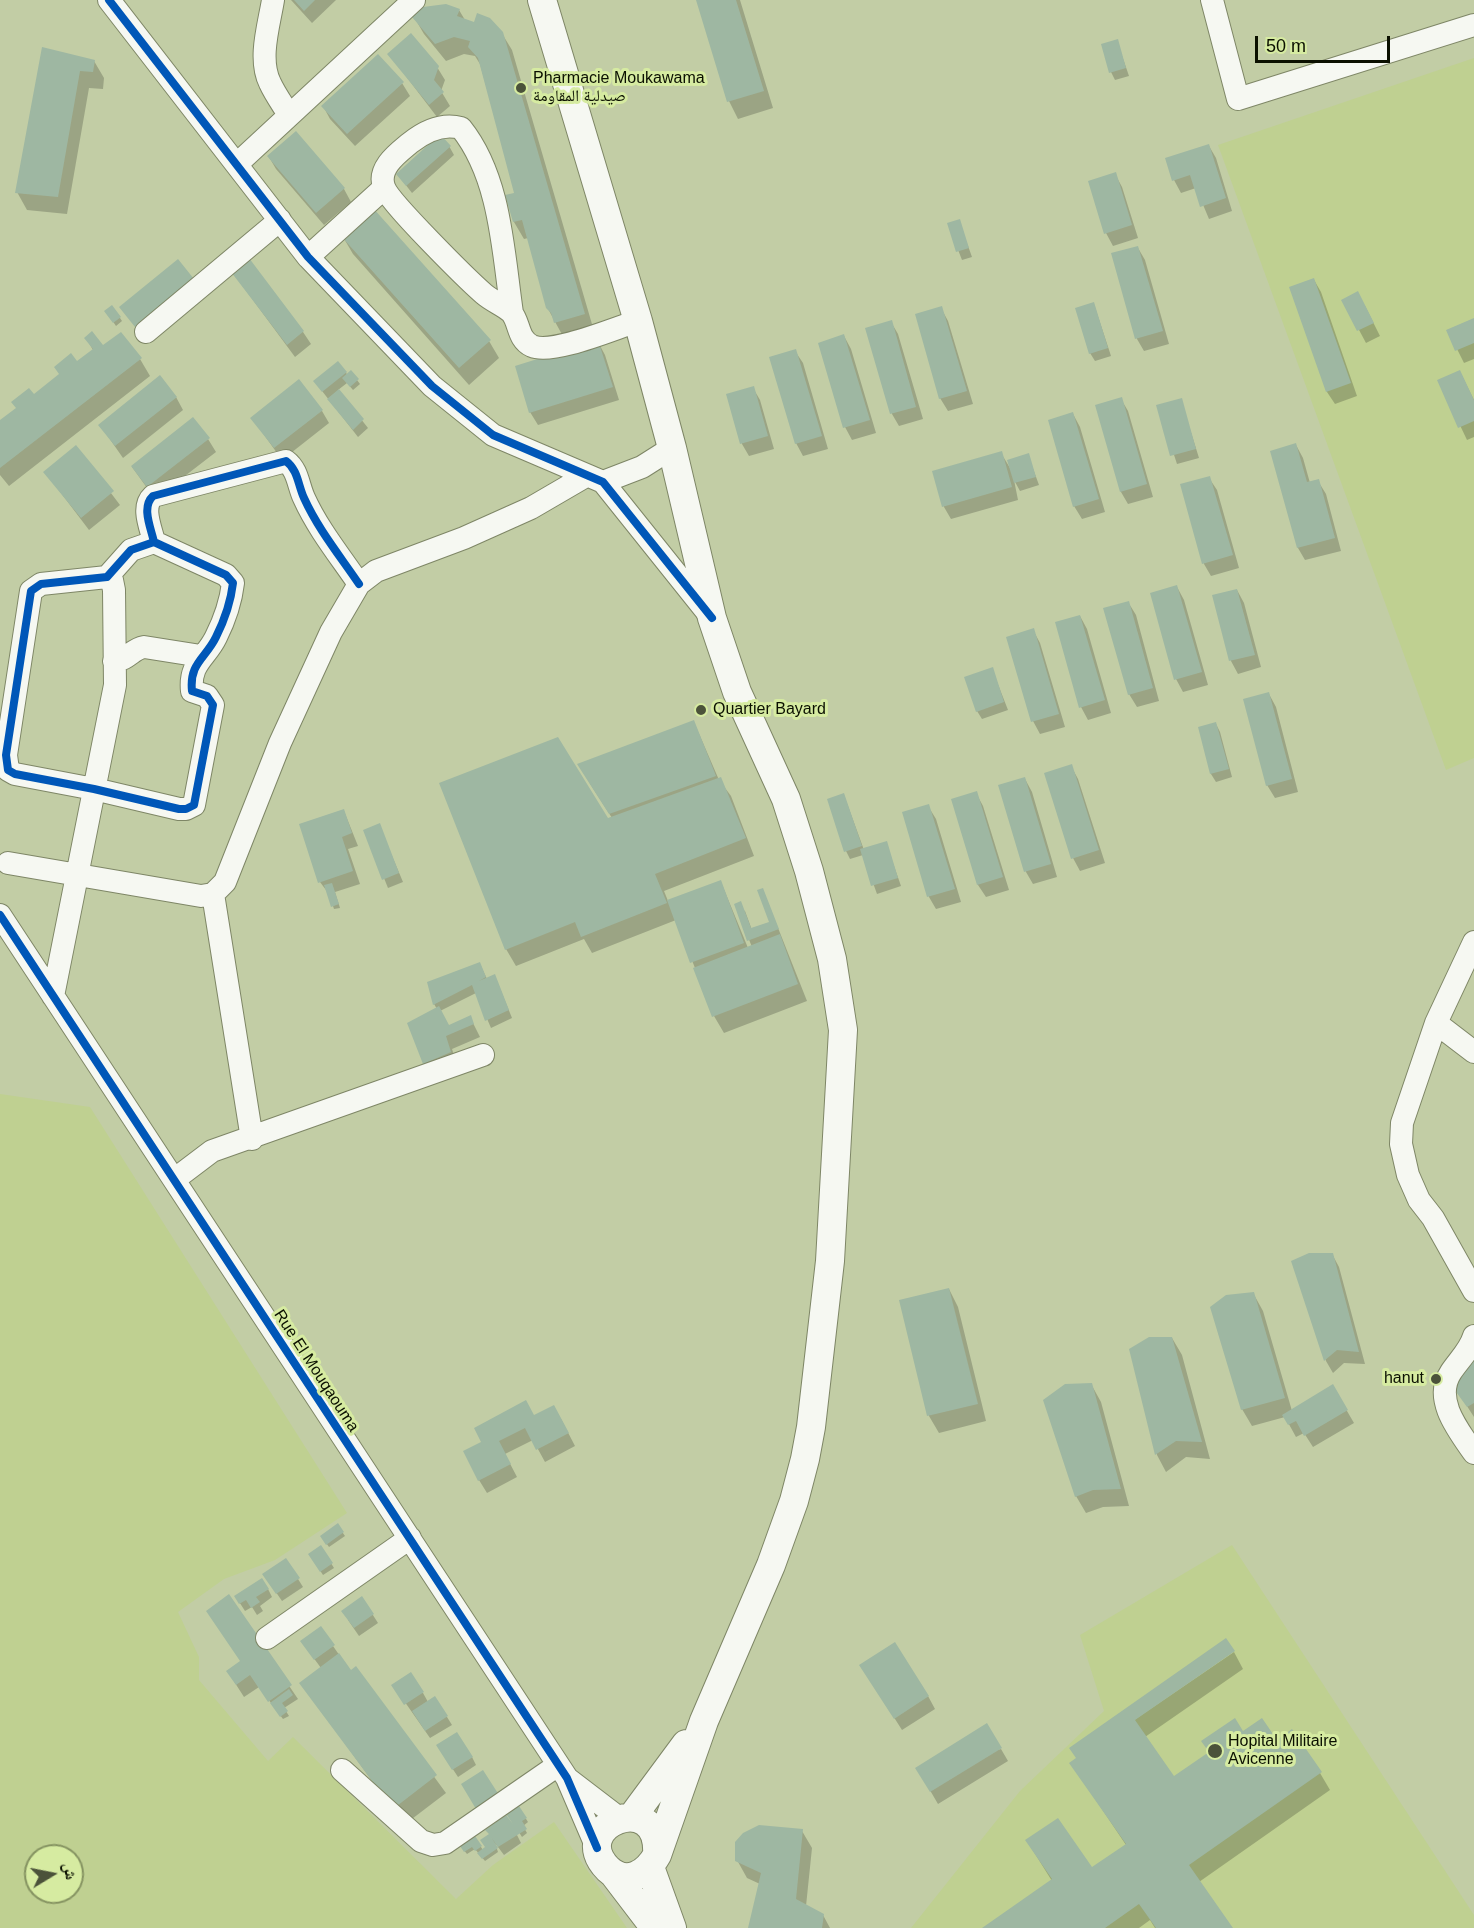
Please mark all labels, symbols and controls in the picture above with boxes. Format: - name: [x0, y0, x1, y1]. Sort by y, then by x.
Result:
- scale bar: [1258, 24, 1393, 62]
- text: 50 m: [1266, 36, 1306, 56]
- place label: Pharmacie Moukawama صيدلية المقاومة: [533, 69, 705, 107]
- marker: Pharmacie Moukawama صيدلية المقاومة: [514, 81, 528, 95]
- place label: Quartier Bayard: [713, 700, 826, 720]
- marker: Quartier Bayard: [694, 703, 708, 717]
- street label: Rue El Mouqaouma: [269, 1306, 363, 1436]
- place label: hanut: [1384, 1369, 1424, 1389]
- marker: hanut: [1429, 1372, 1443, 1386]
- place label: Hopital Militaire Avicenne: [1228, 1732, 1337, 1770]
- marker: Hopital Militaire Avicenne: [1206, 1742, 1224, 1760]
- north arrow: [24, 1844, 84, 1904]
- text: ش: [60, 1861, 80, 1881]

